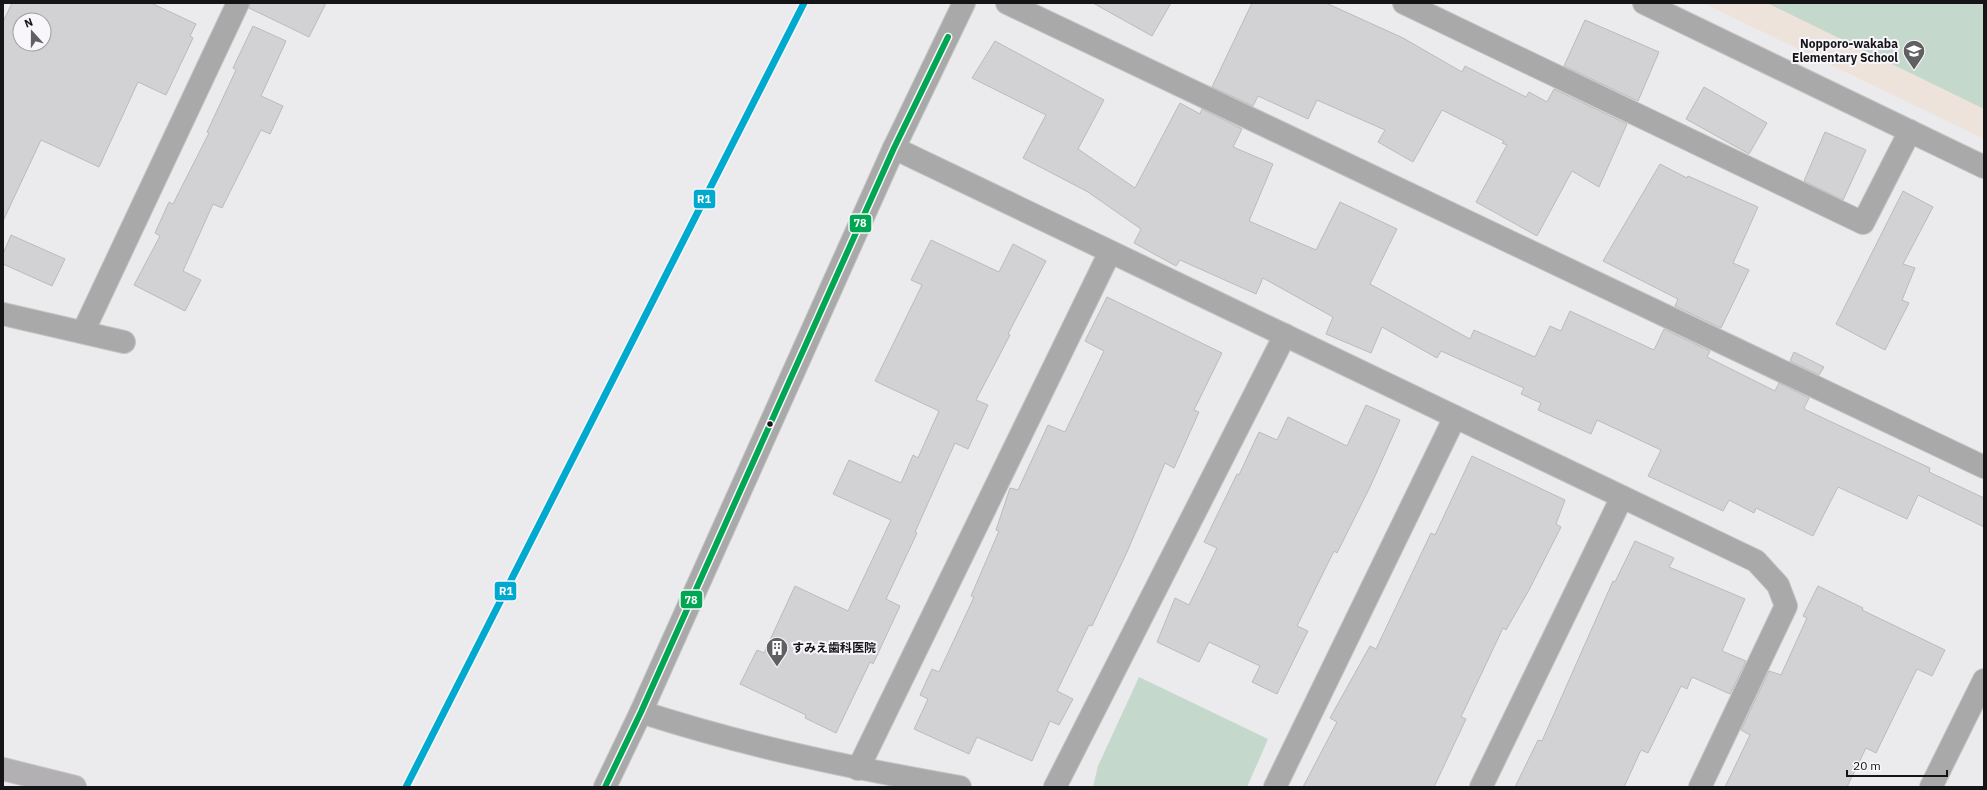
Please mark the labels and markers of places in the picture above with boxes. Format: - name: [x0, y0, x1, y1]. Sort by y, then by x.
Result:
- place label: Nopporo-wakaba Elementary School: [1792, 36, 1898, 65]
- school or university icon: Nopporo-wakaba Elementary School: [1901, 38, 1927, 71]
- unlabelled marker: [765, 419, 775, 429]
- building icon: すみえ歯科医院: [764, 635, 790, 668]
- place label: すみえ歯科医院: [792, 640, 876, 655]

